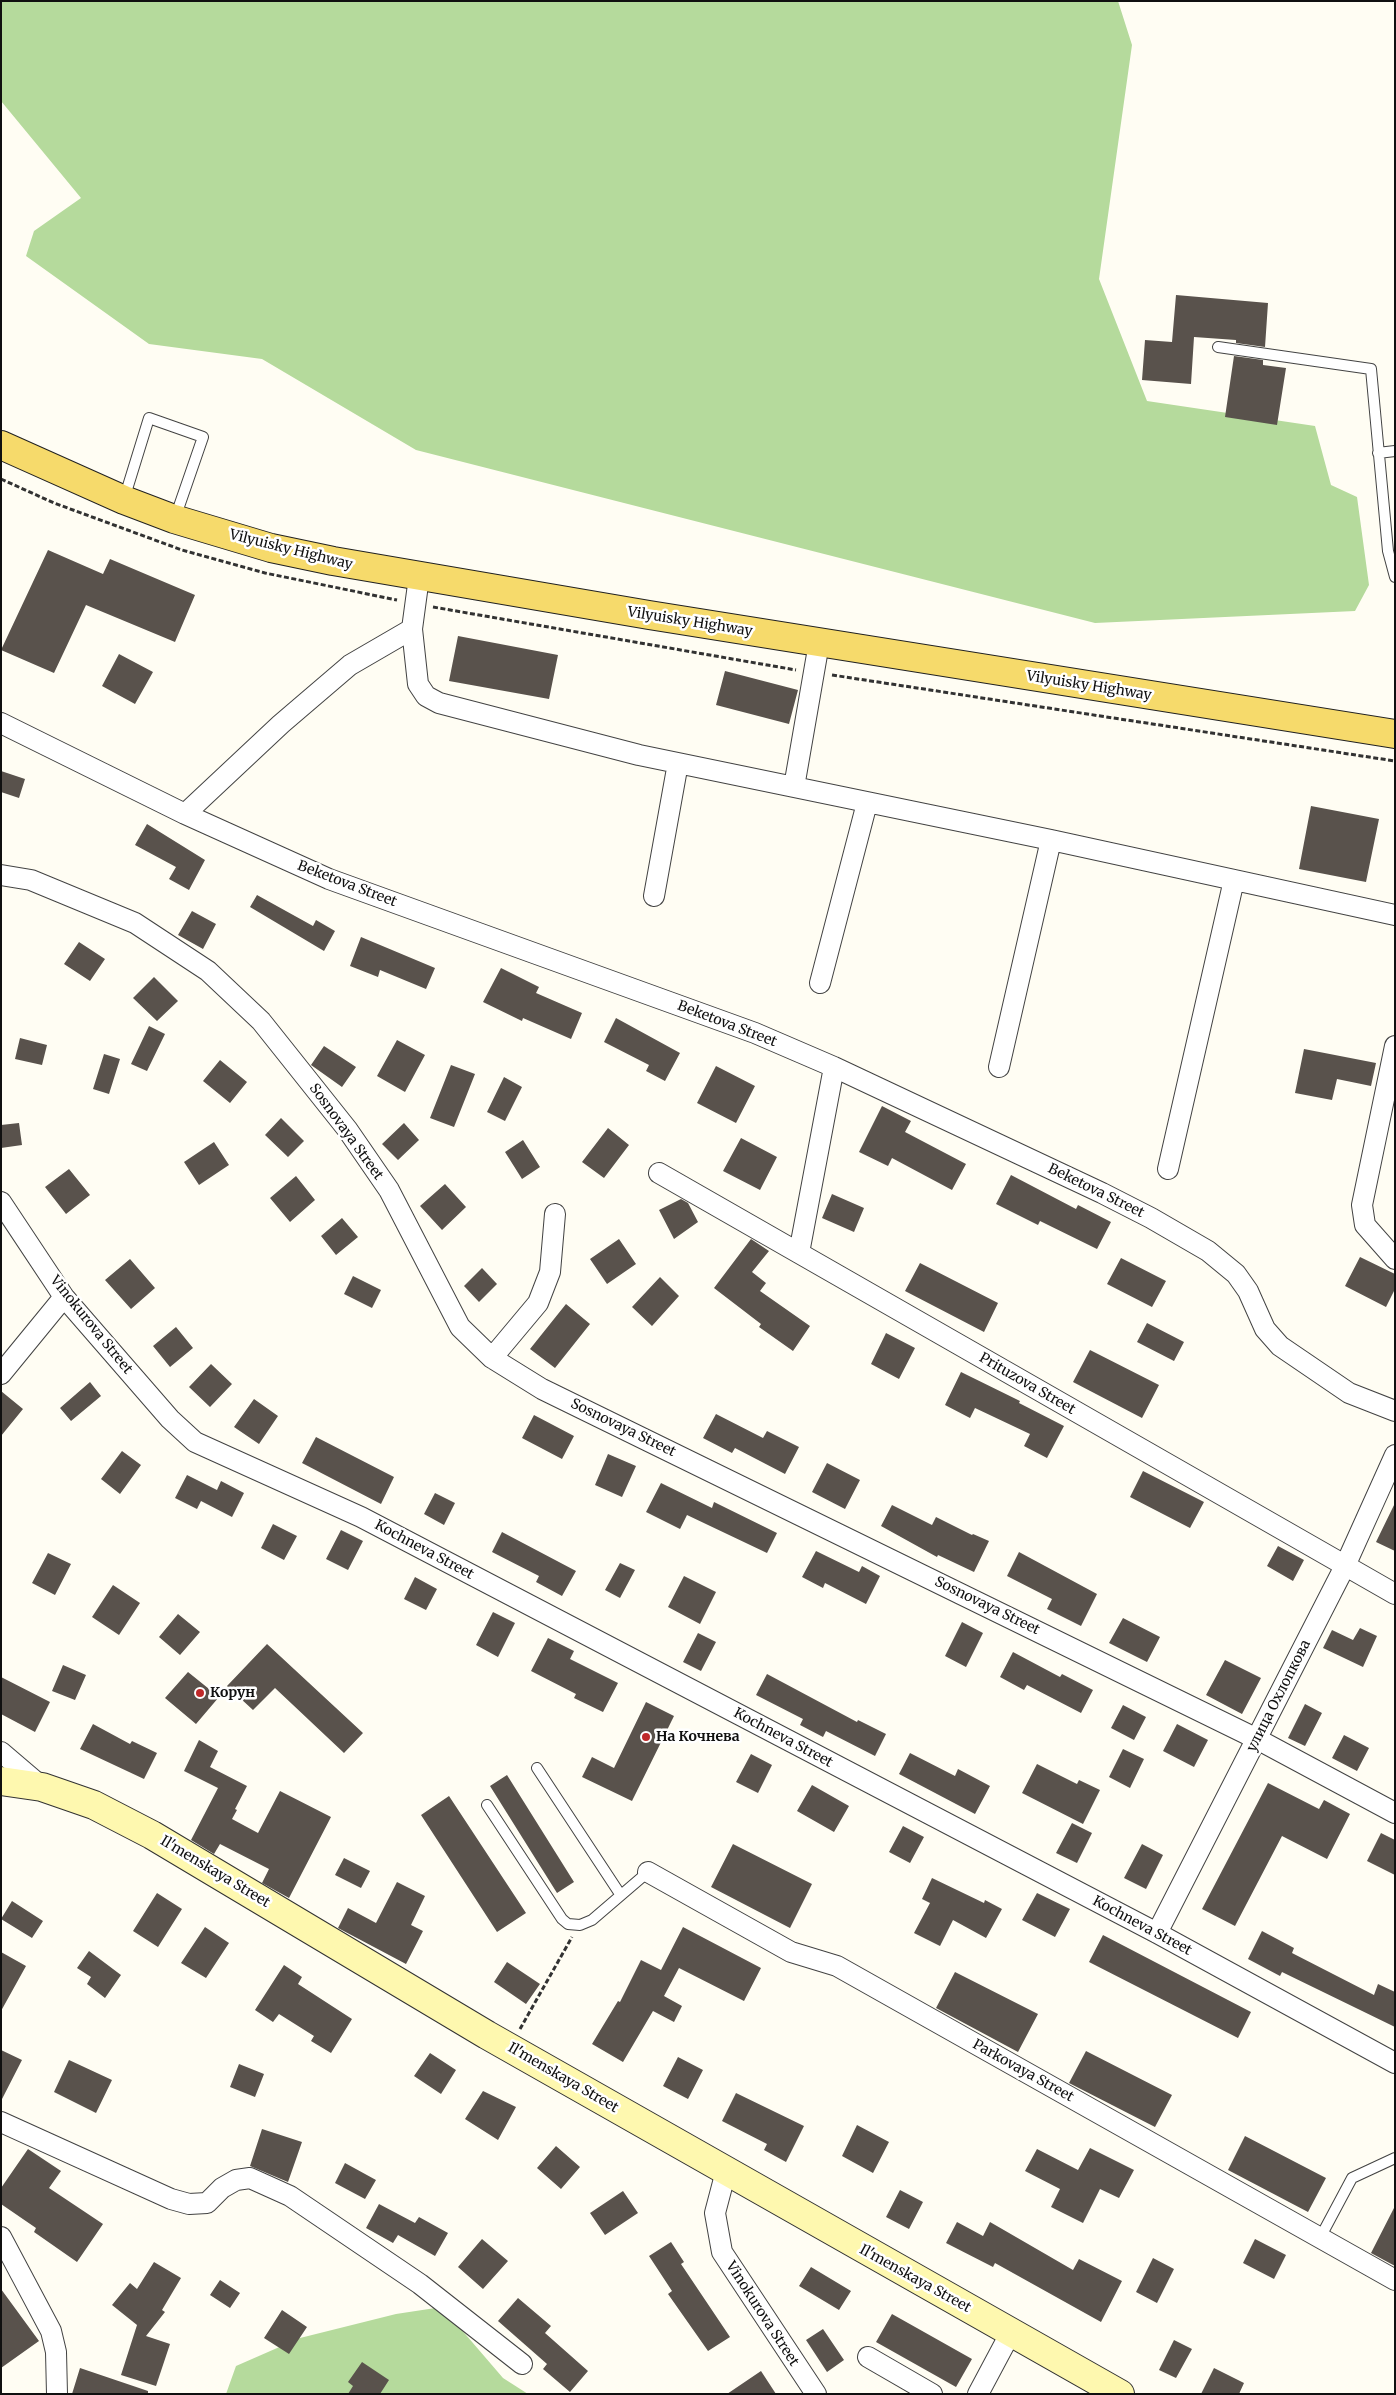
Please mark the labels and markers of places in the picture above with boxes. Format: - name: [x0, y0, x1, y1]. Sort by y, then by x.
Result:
- place label: Корун: [210, 1685, 255, 1701]
- marker: Корун: [194, 1687, 206, 1699]
- place label: На Кочнева: [656, 1729, 740, 1745]
- marker: На Кочнева: [640, 1731, 652, 1743]

